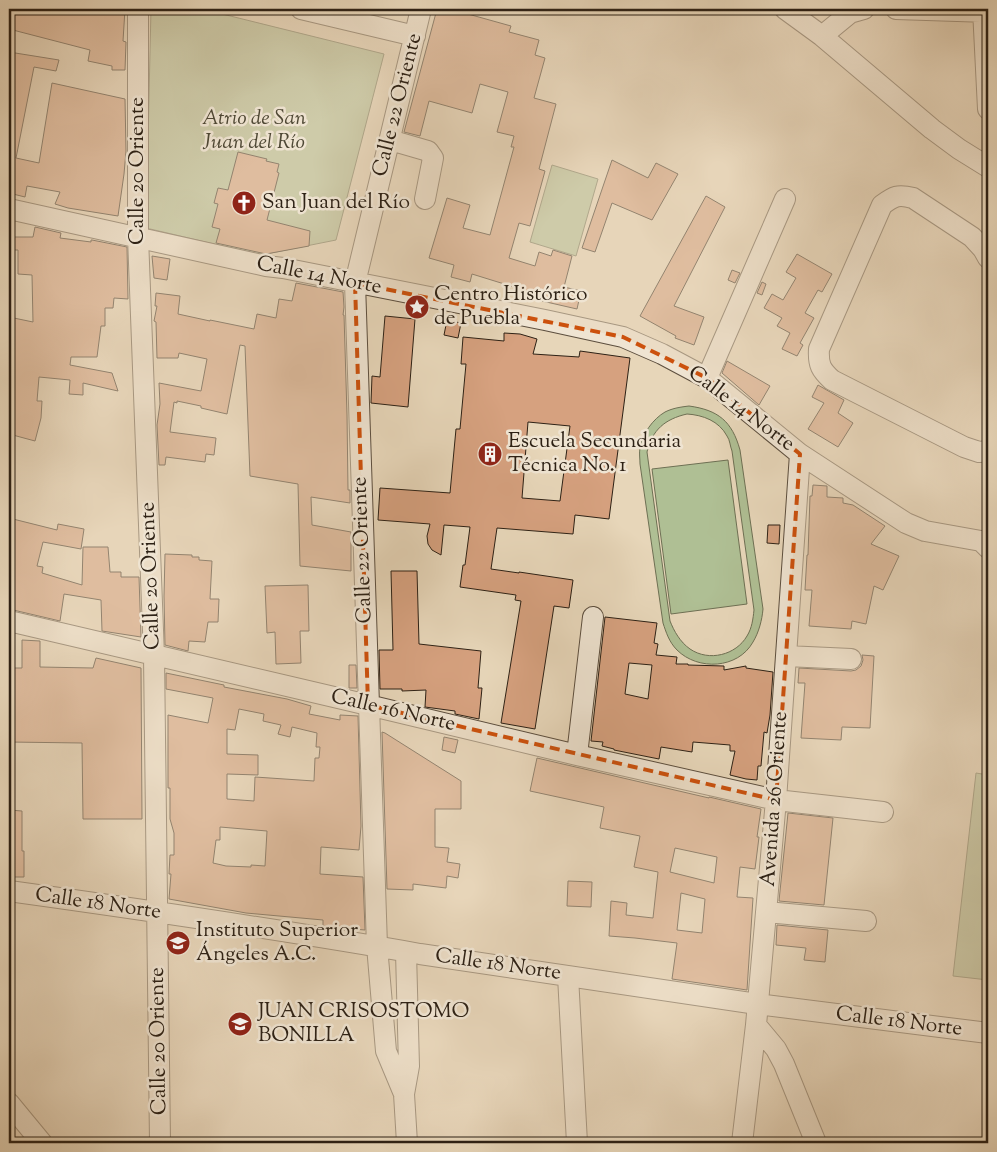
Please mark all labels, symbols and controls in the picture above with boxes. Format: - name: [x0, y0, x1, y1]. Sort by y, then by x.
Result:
- street label: Calle 22 Oriente: [366, 30, 430, 180]
- street label: Calle 20 Oriente: [123, 97, 153, 245]
- park label: Atrio de San Juan del Río: [202, 104, 306, 158]
- place label: San Juan del Río: [262, 188, 410, 218]
- church icon: San Juan del Río: [231, 190, 257, 216]
- street label: Calle 14 Norte: [254, 249, 384, 303]
- place label: Centro Histórico de Puebla: [434, 280, 588, 334]
- place icon: Centro Histórico de Puebla: [404, 294, 430, 320]
- street label: Calle 14 Norte: [681, 359, 801, 459]
- place label: Escuela Secundaria Técnica No. 1: [508, 427, 681, 481]
- building icon: Escuela Secundaria Técnica No. 1: [477, 441, 503, 467]
- street label: Calle 22 Oriente: [345, 476, 381, 624]
- street label: Calle 20 Oriente: [133, 501, 169, 651]
- street label: Calle 16 Norte: [328, 682, 458, 740]
- street label: Avenida 26 Oriente: [754, 710, 796, 888]
- street label: Calle 18 Norte: [33, 880, 163, 928]
- place label: Instituto Superior Ángeles A.C.: [196, 916, 358, 970]
- school or university icon: Instituto Superior Ángeles A.C.: [165, 930, 191, 956]
- street label: Calle 18 Norte: [433, 941, 563, 989]
- street label: Calle 20 Oriente: [143, 967, 175, 1115]
- place label: JUAN CRISOSTOMO BONILLA: [257, 997, 469, 1051]
- street label: Calle 18 Norte: [834, 999, 964, 1045]
- school or university icon: JUAN CRISOSTOMO BONILLA: [227, 1011, 253, 1037]

